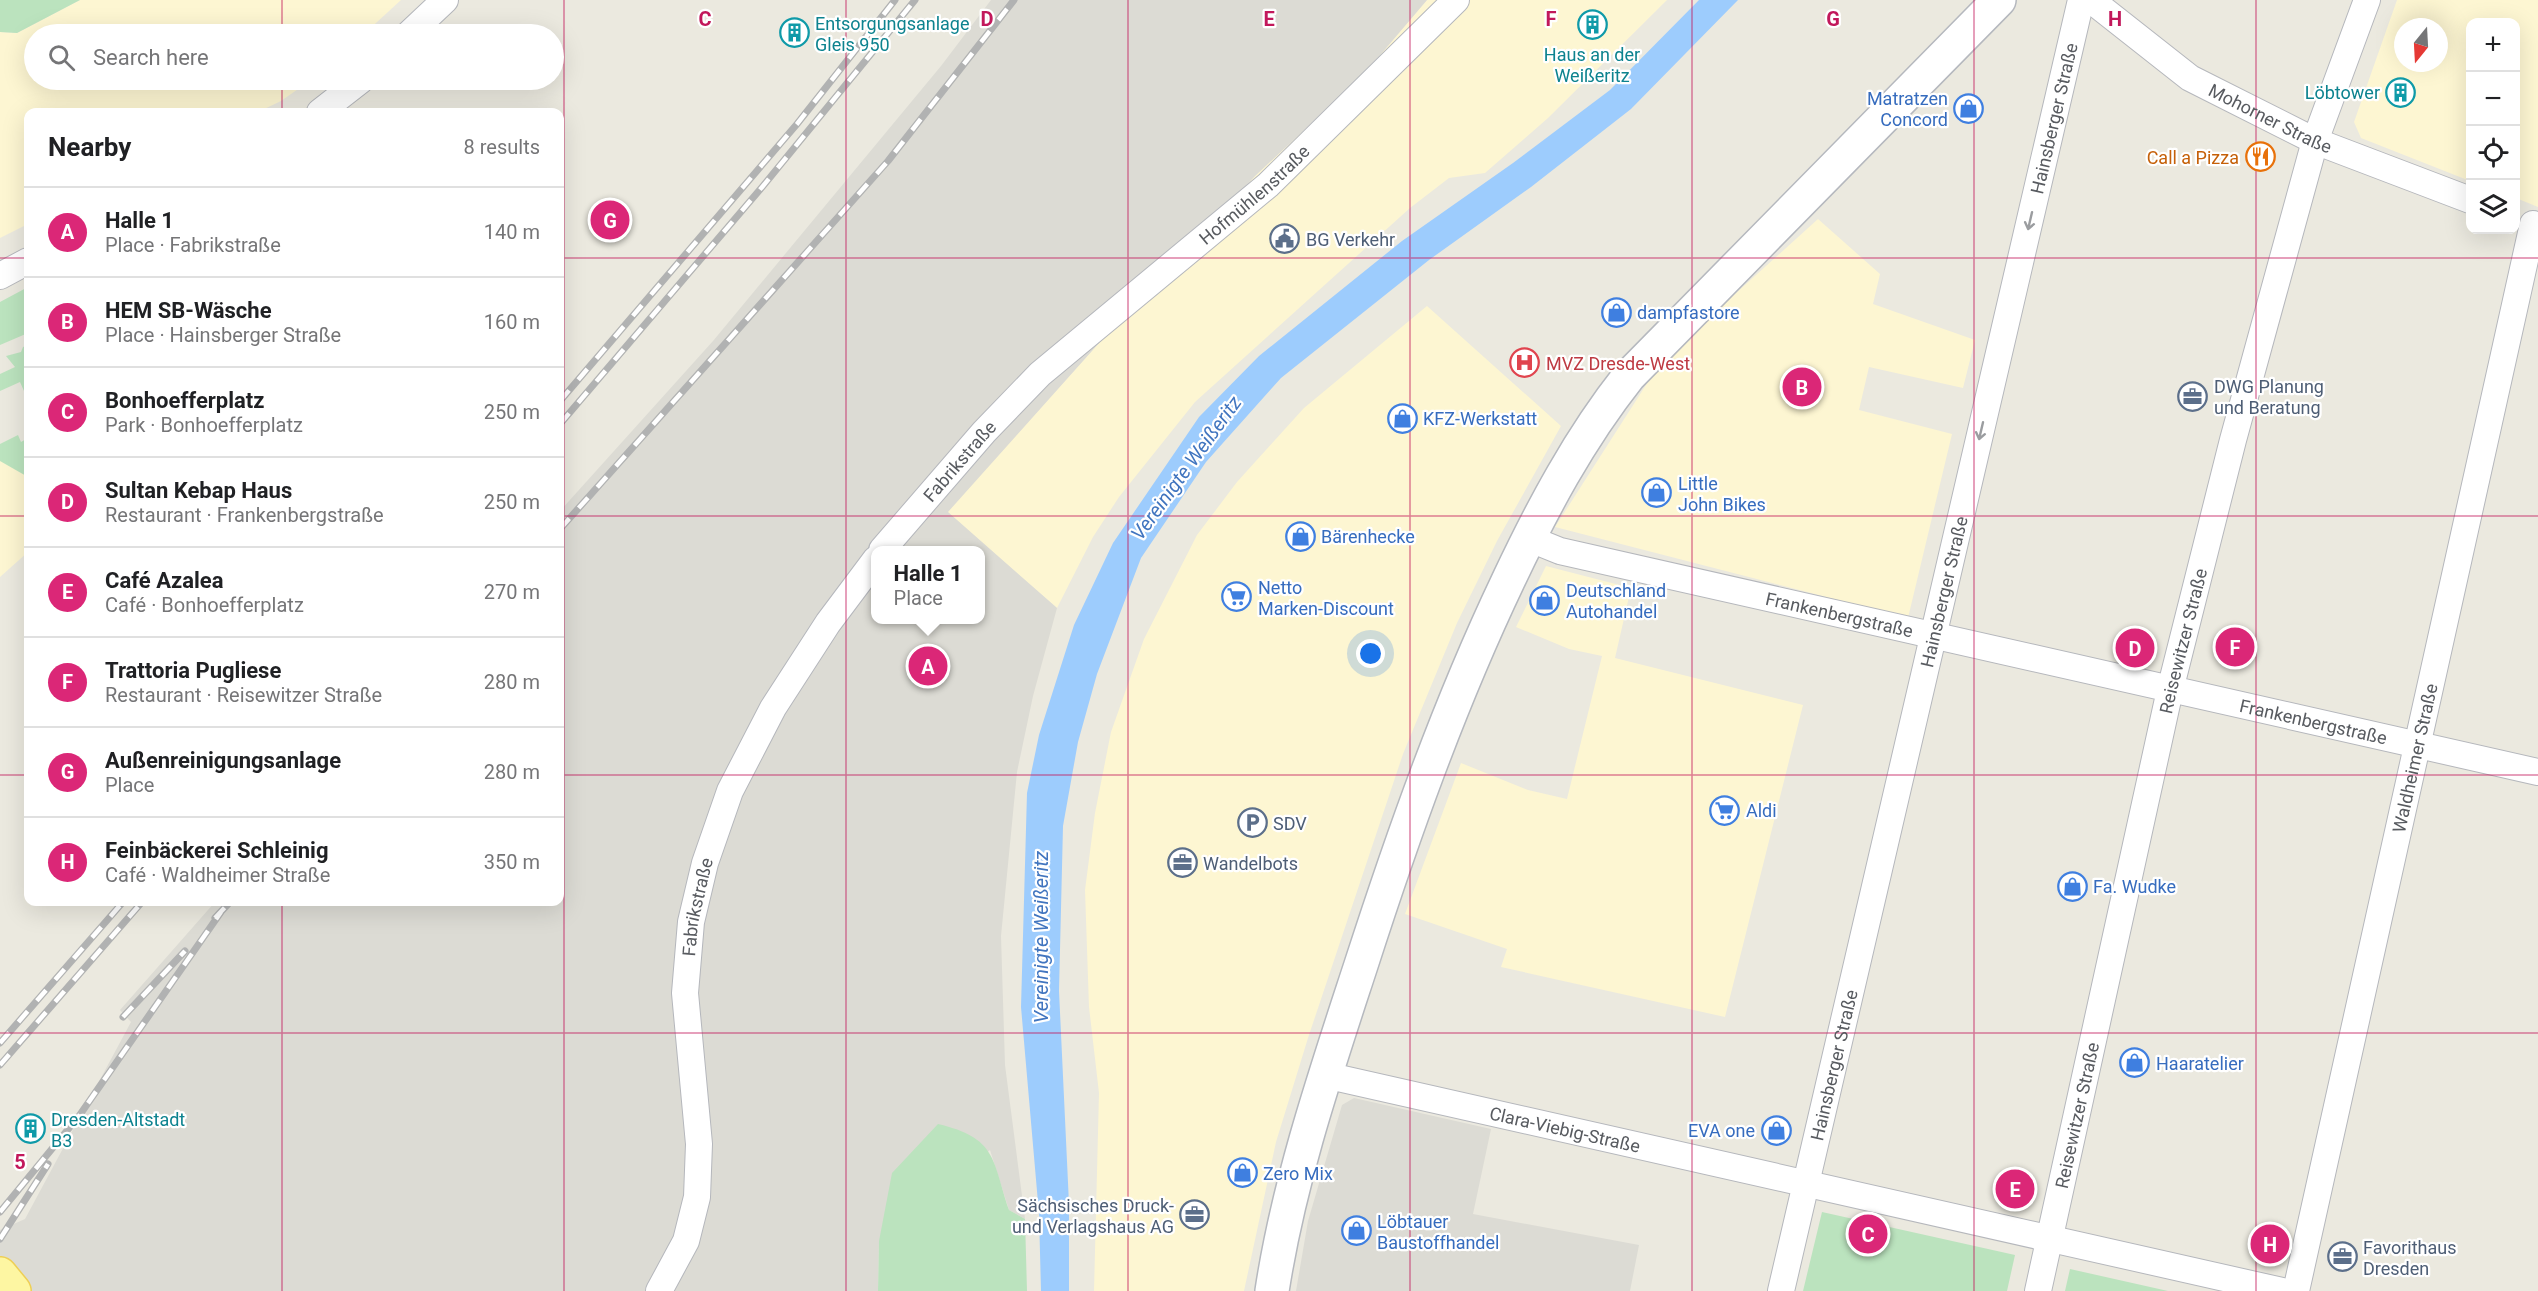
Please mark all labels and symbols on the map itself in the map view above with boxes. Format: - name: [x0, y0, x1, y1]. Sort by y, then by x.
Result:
- text: C: [698, 7, 712, 31]
- text: D: [981, 7, 994, 31]
- text: E: [1263, 7, 1275, 31]
- text: F: [1546, 7, 1557, 31]
- text: G: [1826, 7, 1840, 31]
- text: H: [2108, 7, 2122, 31]
- building icon: Haus an der Weißeritz: [1576, 9, 1608, 41]
- place label: Entsorgungsanlage Gleis 950: [815, 13, 969, 55]
- building icon: Entsorgungsanlage Gleis 950: [778, 17, 810, 49]
- north arrow: [2394, 18, 2448, 72]
- street label: Hainsberger Straße: [2026, 41, 2081, 196]
- place label: Haus an der Weißeritz: [1544, 44, 1640, 86]
- building icon: Löbtower: [2385, 76, 2417, 108]
- street label: Mohorner Straße: [2205, 79, 2335, 157]
- place label: Löbtower: [2305, 82, 2380, 103]
- place label: Matratzen Concord: [1867, 88, 1948, 130]
- shop icon: Matratzen Concord: [1953, 92, 1985, 124]
- street label: Hofmühlenstraße: [1195, 140, 1313, 248]
- restaurant icon: Call a Pizza: [2244, 141, 2276, 173]
- place label: Call a Pizza: [2147, 147, 2239, 168]
- pin: G: [590, 198, 630, 242]
- one-way arrow: [2023, 211, 2035, 230]
- public building icon: BG Verkehr: [1269, 223, 1301, 255]
- place label: BG Verkehr: [1306, 229, 1395, 250]
- shop icon: dampfastore: [1600, 296, 1632, 328]
- place label: dampfastore: [1637, 302, 1740, 323]
- hospital icon: MVZ Dresde-West: [1509, 347, 1541, 379]
- place label: MVZ Dresde-West: [1546, 353, 1690, 374]
- pin: B: [1782, 364, 1822, 410]
- place label: DWG Planung und Beratung: [2214, 376, 2324, 418]
- office icon: DWG Planung und Beratung: [2177, 380, 2209, 412]
- water label: Vereinigte Weißeritz: [1126, 391, 1247, 545]
- shop icon: KFZ-Werkstatt: [1386, 402, 1418, 434]
- place label: KFZ-Werkstatt: [1423, 408, 1537, 429]
- street label: Fabrikstraße: [918, 416, 1000, 505]
- one-way arrow: [1975, 421, 1986, 440]
- place label: Little John Bikes: [1678, 473, 1766, 515]
- shop icon: Little John Bikes: [1641, 477, 1673, 509]
- street label: Hainsberger Straße: [1916, 514, 1971, 669]
- shop icon: Bärenhecke: [1284, 520, 1316, 552]
- place label: Bärenhecke: [1321, 526, 1415, 547]
- street label: Reisewitzer Straße: [2155, 566, 2211, 716]
- place label: Netto Marken-Discount: [1258, 577, 1394, 619]
- place label: Deutschland Autohandel: [1566, 580, 1666, 622]
- supermarket icon: Netto Marken-Discount: [1221, 581, 1253, 613]
- shop icon: Deutschland Autohandel: [1529, 584, 1561, 616]
- street label: Frankenbergstraße: [1764, 587, 1915, 641]
- pin: F: [2216, 624, 2254, 670]
- pin: D: [2116, 626, 2154, 670]
- your location: [1356, 639, 1385, 668]
- pin: A: [908, 644, 948, 688]
- street label: Waldheimer Straße: [2388, 681, 2441, 835]
- street label: Frankenbergstraße: [2238, 694, 2389, 748]
- supermarket icon: Aldi: [1709, 794, 1741, 826]
- place label: Aldi: [1746, 800, 1777, 821]
- parking icon: SDV: [1236, 807, 1268, 839]
- place label: SDV: [1273, 813, 1307, 834]
- office icon: Wandelbots: [1166, 847, 1198, 879]
- water label: Vereinigte Weißeritz: [1029, 850, 1053, 1023]
- place label: Wandelbots: [1203, 853, 1298, 874]
- street label: Fabrikstraße: [678, 855, 717, 957]
- shop icon: Fa. Wudke: [2056, 870, 2088, 902]
- place label: Fa. Wudke: [2093, 876, 2176, 897]
- street label: Hainsberger Straße: [1806, 987, 1861, 1143]
- street label: Reisewitzer Straße: [2050, 1040, 2103, 1190]
- shop icon: Haaratelier: [2119, 1047, 2151, 1079]
- place label: Haaratelier: [2156, 1053, 2244, 1074]
- street label: Clara-Viebig-Straße: [1488, 1102, 1642, 1156]
- place label: Dresden-Altstadt B3: [51, 1109, 185, 1151]
- building icon: Dresden-Altstadt B3: [14, 1113, 46, 1145]
- shop icon: EVA one: [1760, 1114, 1792, 1146]
- place label: EVA one: [1688, 1120, 1755, 1141]
- text: 5: [14, 1150, 26, 1174]
- shop icon: Zero Mix: [1226, 1157, 1258, 1189]
- place label: Zero Mix: [1263, 1163, 1333, 1184]
- pin: E: [1996, 1166, 2034, 1212]
- place label: Sächsisches Druck- und Verlagshaus AG: [1012, 1195, 1174, 1237]
- office icon: Sächsisches Druck- und Verlagshaus AG: [1179, 1199, 1211, 1231]
- place label: Löbtauer Baustoffhandel: [1377, 1211, 1499, 1253]
- pin: C: [1848, 1212, 1888, 1256]
- shop icon: Löbtauer Baustoffhandel: [1340, 1215, 1372, 1247]
- pin: H: [2250, 1222, 2290, 1266]
- place label: Favorithaus Dresden: [2363, 1237, 2456, 1279]
- office icon: Favorithaus Dresden: [2326, 1241, 2358, 1273]

